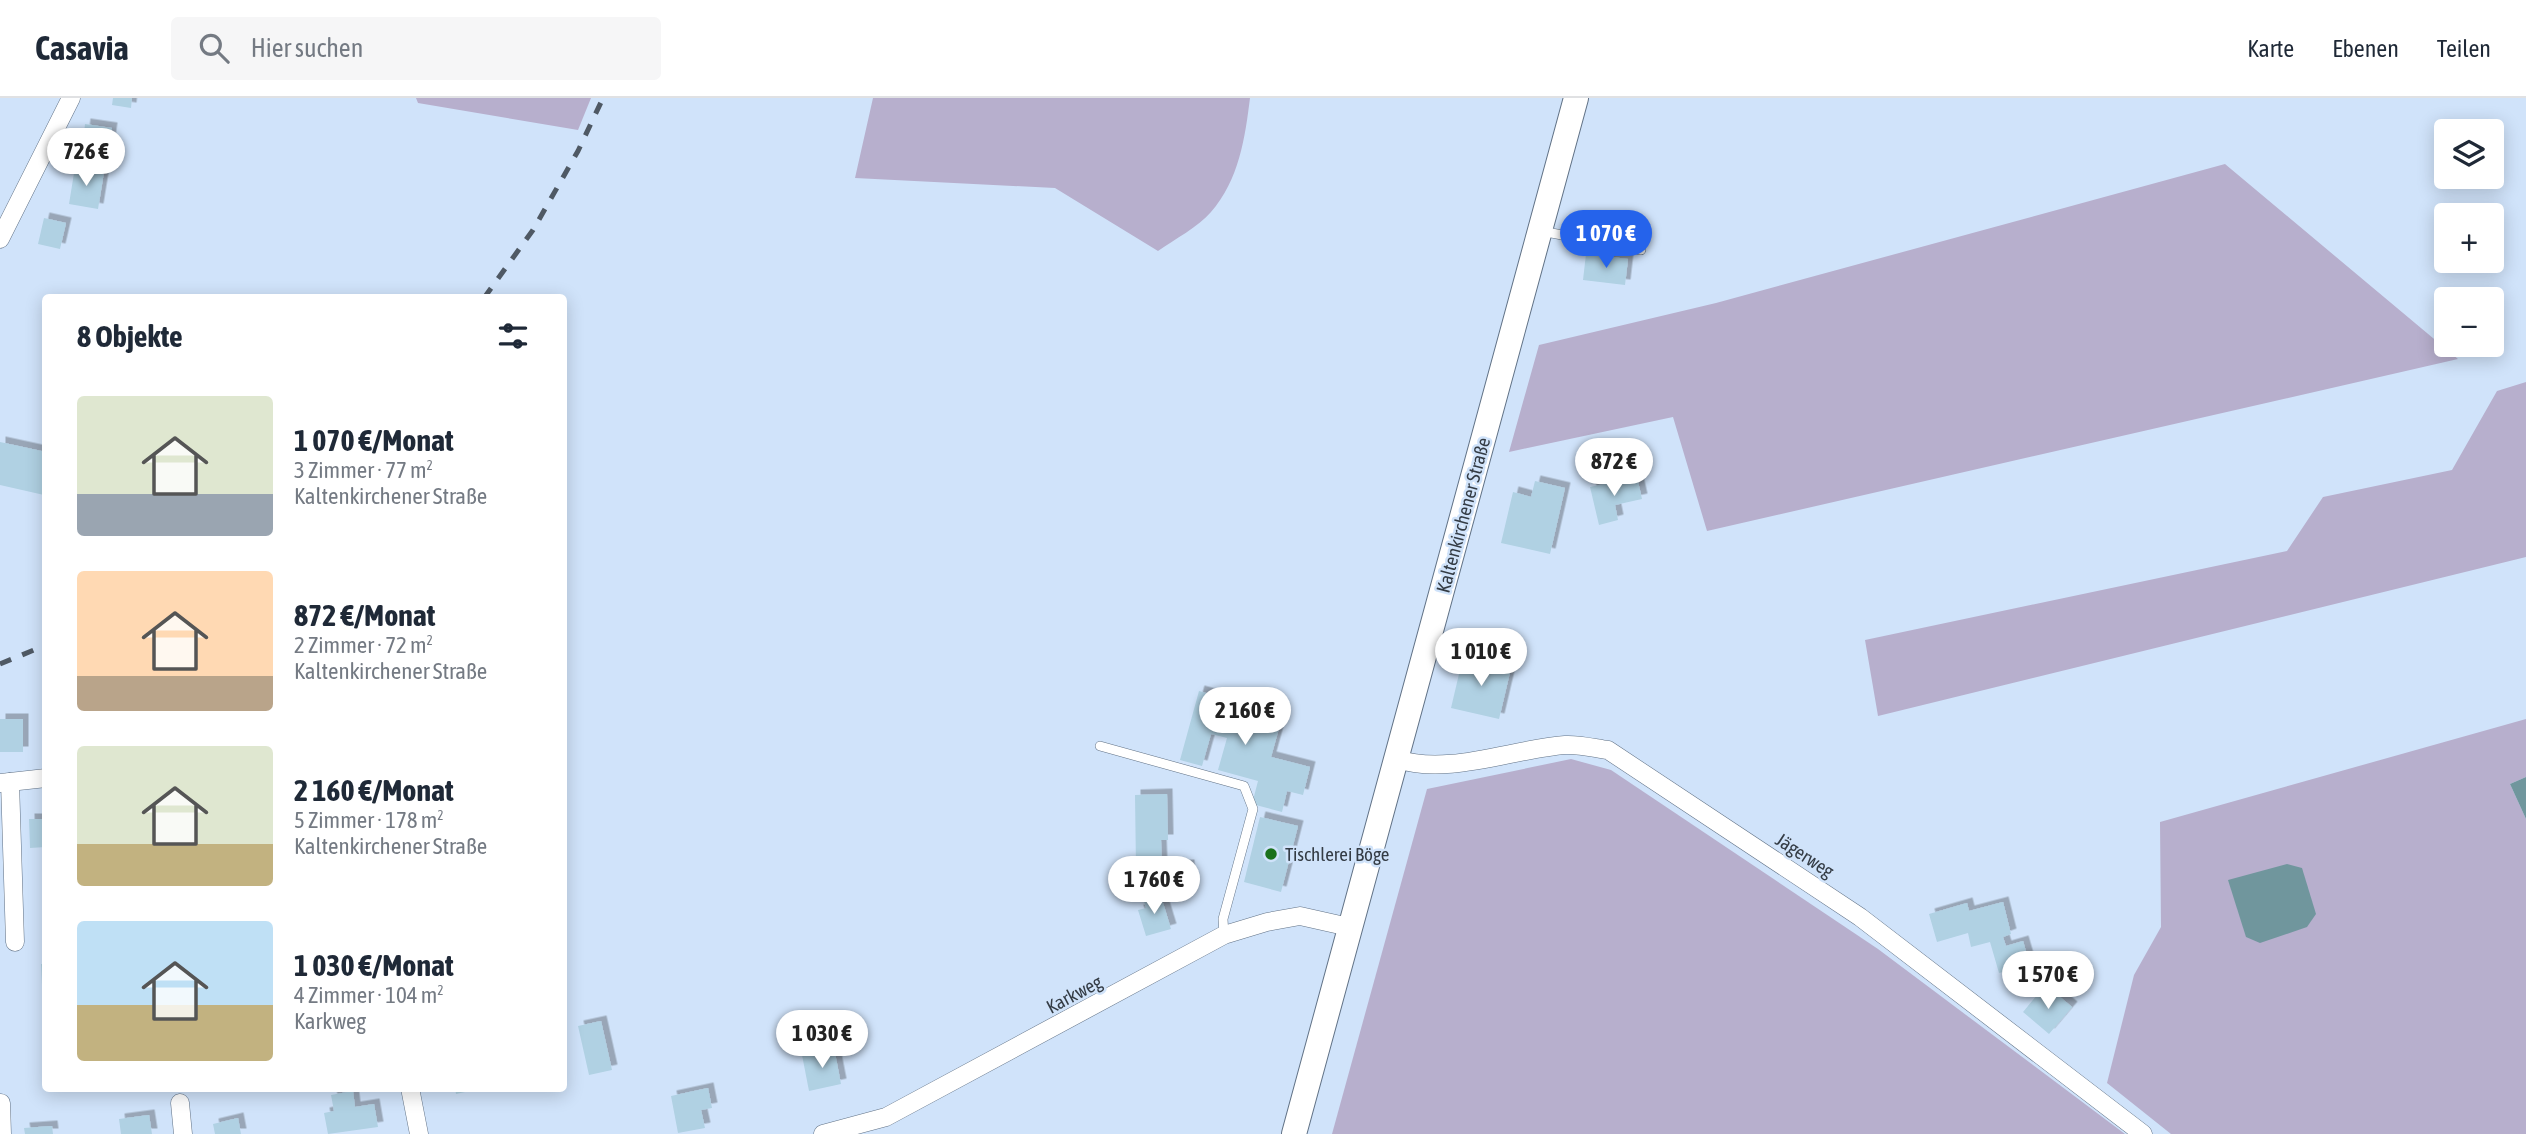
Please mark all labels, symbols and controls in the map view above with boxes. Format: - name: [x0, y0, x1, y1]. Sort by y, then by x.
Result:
- search box: [171, 17, 661, 80]
- text: Casavia: [35, 29, 129, 67]
- icon: search: [195, 29, 233, 67]
- text: Hier suchen: [251, 33, 363, 63]
- text: Karte: [2247, 35, 2294, 62]
- text: Ebenen: [2332, 35, 2399, 62]
- text: Teilen: [2437, 35, 2491, 62]
- map controls: [2434, 119, 2504, 357]
- button: layers: [2434, 119, 2504, 189]
- pin: 726 €: [37, 129, 135, 188]
- text: 726 €: [63, 138, 109, 164]
- button: +: [2434, 203, 2504, 273]
- pin: 1 070 €: [1541, 211, 1671, 270]
- text: 1 070 €: [1576, 220, 1636, 246]
- button: −: [2434, 287, 2504, 357]
- icon: filters: [494, 317, 532, 355]
- text: 8 Objekte: [77, 319, 183, 353]
- text: 1 070 €/Monat: [294, 423, 454, 457]
- icon: home: [133, 424, 217, 508]
- street label: Kaltenkirchener Straße: [1432, 435, 1494, 595]
- pin: 872 €: [1565, 438, 1663, 498]
- text: 872 €: [1591, 448, 1637, 474]
- text: 3 Zimmer · 77 m²: [294, 457, 433, 483]
- text: Kaltenkirchener Straße: [294, 483, 487, 509]
- text: 872 €/Monat: [294, 598, 435, 632]
- icon: home: [133, 599, 217, 683]
- pin: 1 010 €: [1416, 628, 1546, 688]
- text: 2 Zimmer · 72 m²: [294, 632, 433, 658]
- text: 1 010 €: [1451, 638, 1511, 664]
- text: Kaltenkirchener Straße: [294, 658, 487, 684]
- pin: 2 160 €: [1180, 688, 1310, 747]
- text: 2 160 €: [1215, 697, 1275, 723]
- text: 2 160 €/Monat: [294, 773, 454, 807]
- icon: home: [133, 774, 217, 858]
- text: 5 Zimmer · 178 m²: [294, 807, 444, 833]
- street label: Jägerweg: [1772, 828, 1839, 882]
- text: Kaltenkirchener Straße: [294, 833, 487, 859]
- place label: Tischlerei Böge: [1285, 843, 1389, 865]
- marker: Tischlerei Böge: [1263, 846, 1279, 862]
- pin: 1 760 €: [1089, 856, 1219, 916]
- text: 1 760 €: [1124, 866, 1184, 892]
- text: 1 030 €/Monat: [294, 948, 454, 982]
- icon: home: [133, 949, 217, 1033]
- pin: 1 570 €: [1983, 951, 2113, 1011]
- text: 1 570 €: [2018, 961, 2078, 987]
- street label: Karkweg: [1042, 970, 1106, 1018]
- text: 4 Zimmer · 104 m²: [294, 982, 444, 1008]
- text: Karkweg: [294, 1008, 366, 1034]
- pin: 1 030 €: [757, 1010, 887, 1070]
- text: 1 030 €: [792, 1020, 852, 1046]

